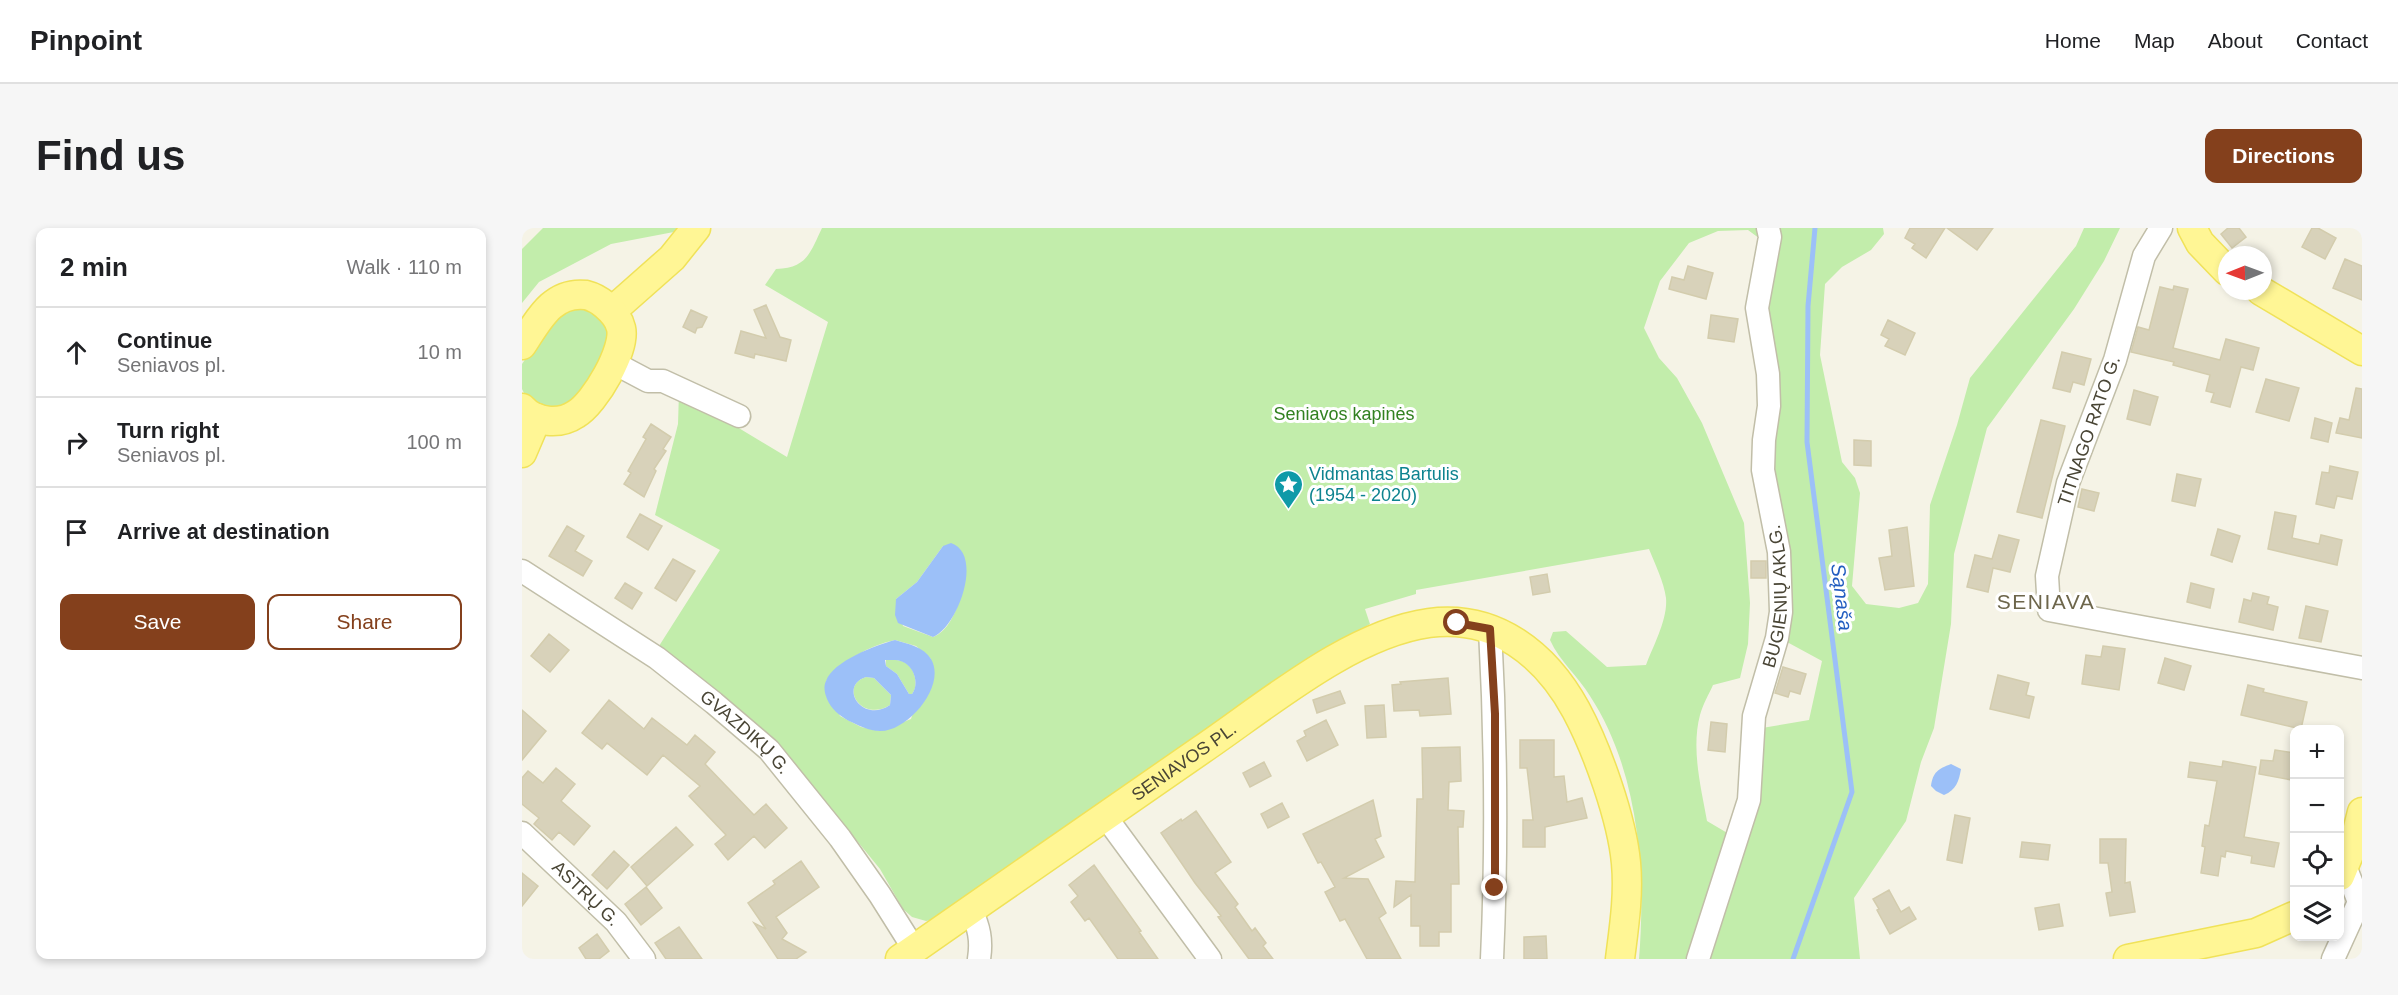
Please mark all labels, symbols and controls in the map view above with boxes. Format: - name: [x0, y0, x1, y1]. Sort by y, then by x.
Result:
- text: Pinpoint: [30, 25, 142, 56]
- text: Home: [2045, 29, 2101, 52]
- text: Map: [2134, 29, 2175, 52]
- text: About: [2208, 29, 2263, 52]
- text: Contact: [2296, 29, 2368, 52]
- button: Directions: [2205, 129, 2362, 183]
- text: Find us: [36, 132, 185, 179]
- north arrow: [2218, 246, 2272, 300]
- text: 2 min: [60, 252, 128, 282]
- text: Walk · 110 m: [346, 256, 462, 278]
- text: Continue: [117, 328, 212, 353]
- icon: ahead: [60, 336, 93, 369]
- text: 10 m: [418, 341, 462, 363]
- street label: TITNAGO RATO G.: [2054, 353, 2124, 509]
- text: Seniavos pl.: [117, 354, 226, 376]
- park label: Seniavos kapinės: [1273, 404, 1415, 424]
- text: Turn right: [117, 418, 219, 443]
- icon: right: [60, 426, 93, 459]
- text: 100 m: [406, 431, 462, 453]
- text: Seniavos pl.: [117, 444, 226, 466]
- place label: Vidmantas Bartulis (1954 - 2020): [1309, 464, 1459, 505]
- place icon: Vidmantas Bartulis (1954 - 2020): [1272, 468, 1304, 510]
- icon: arrive: [60, 516, 93, 549]
- text: Arrive at destination: [117, 519, 330, 544]
- street label: BUGIENIŲ AKLG.: [1759, 523, 1791, 670]
- water label: Sąnaša: [1827, 562, 1857, 632]
- district label: SENIAVA: [1997, 590, 2095, 613]
- button: Save: [60, 594, 255, 650]
- button: Share: [267, 594, 462, 650]
- route start: [1443, 609, 1469, 635]
- street label: GVAZDIKŲ G.: [696, 686, 794, 778]
- street label: SENIAVOS PL.: [1128, 718, 1240, 805]
- map controls: [2290, 725, 2344, 941]
- button: +: [2290, 725, 2344, 779]
- button: −: [2290, 779, 2344, 833]
- button: locate: [2290, 833, 2344, 887]
- street label: ASTRŲ G.: [548, 857, 624, 930]
- route end: [1481, 874, 1507, 900]
- button: layers: [2290, 887, 2344, 941]

